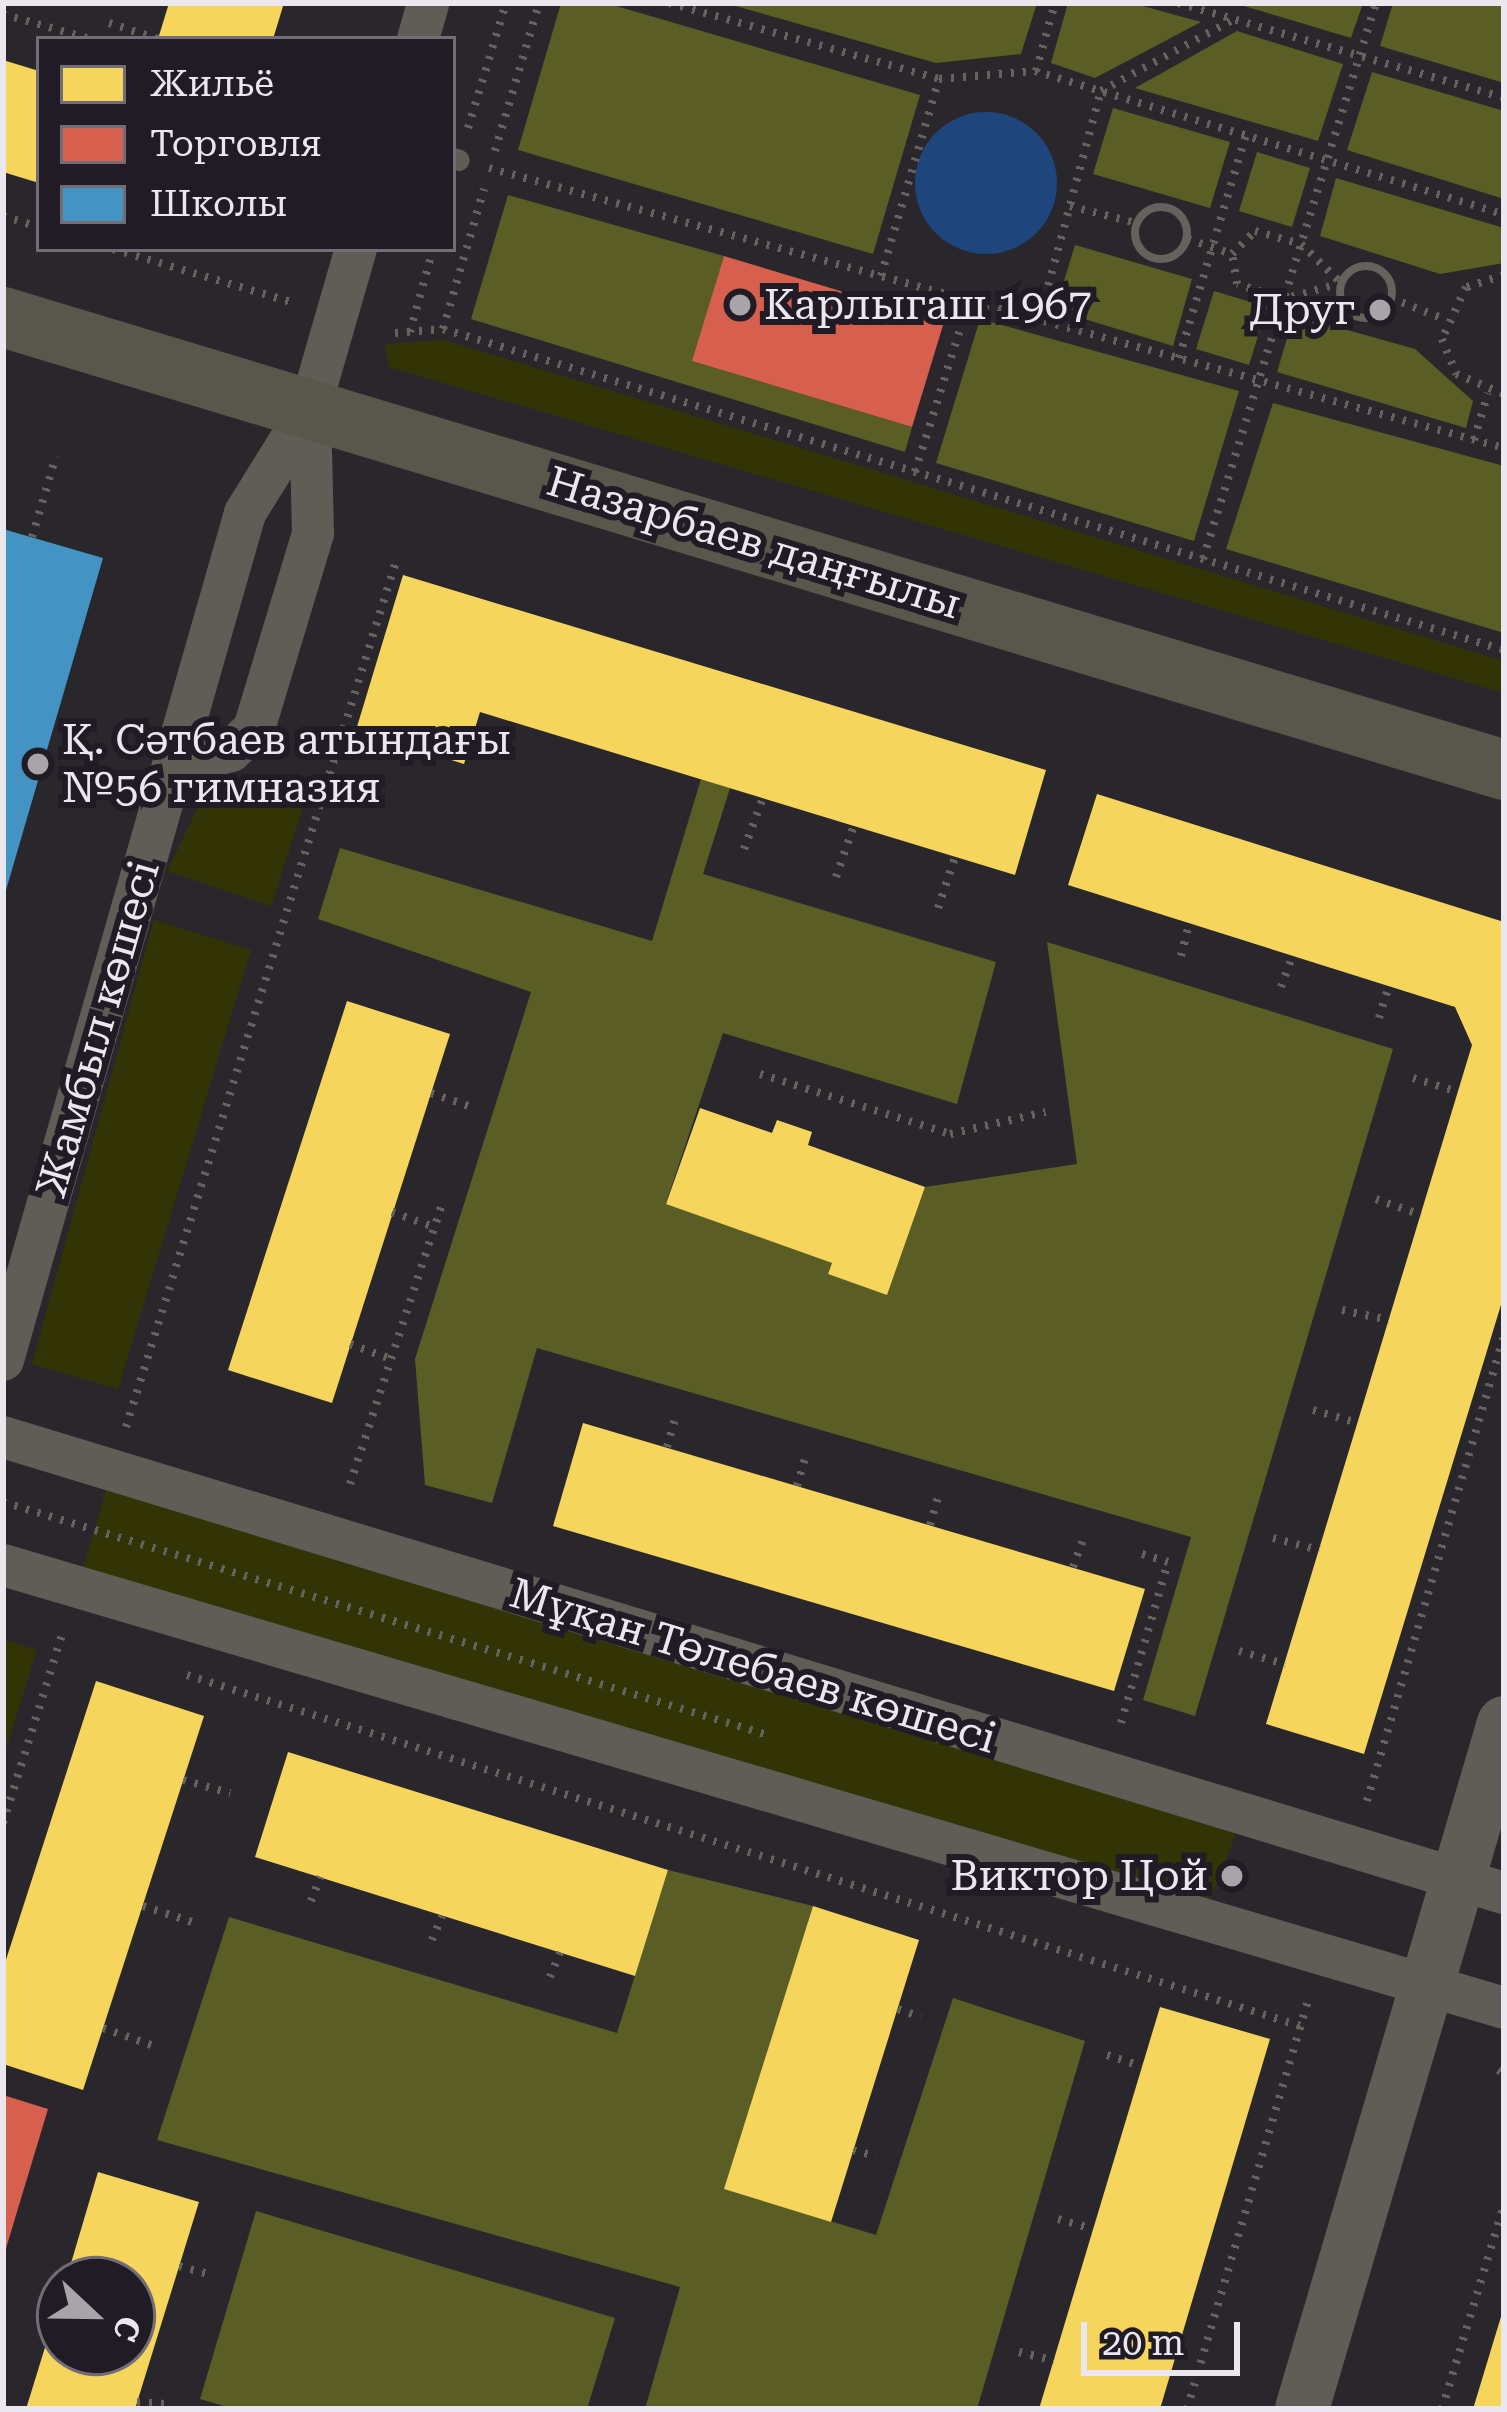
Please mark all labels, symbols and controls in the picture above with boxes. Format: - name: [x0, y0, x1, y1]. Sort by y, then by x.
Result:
- legend: [36, 36, 456, 252]
- text: Жильё: [150, 63, 274, 105]
- text: Торговля: [150, 123, 322, 165]
- text: Школы: [150, 183, 287, 225]
- place label: Карлыгаш 1967: [764, 280, 1091, 330]
- place label: Друг: [1250, 285, 1356, 335]
- marker: Карлыгаш 1967: [727, 292, 753, 318]
- marker: Друг: [1367, 297, 1393, 323]
- street label: Назарбаев даңғылы: [541, 456, 967, 630]
- place label: Қ. Сәтбаев атындағы №56 гимназия: [62, 715, 511, 813]
- marker: Қ. Сәтбаев атындағы №56 гимназия: [25, 751, 51, 777]
- street label: Жамбыл көшесі: [26, 855, 170, 1203]
- street label: Мұқан Төлебаев көшесі: [504, 1568, 1002, 1764]
- place label: Виктор Цой: [950, 1851, 1208, 1901]
- marker: Виктор Цой: [1219, 1863, 1245, 1889]
- north arrow: [36, 2256, 156, 2376]
- scale bar: [1087, 2298, 1246, 2372]
- text: С: [105, 2311, 149, 2347]
- text: 20 m: [1102, 2322, 1184, 2364]

